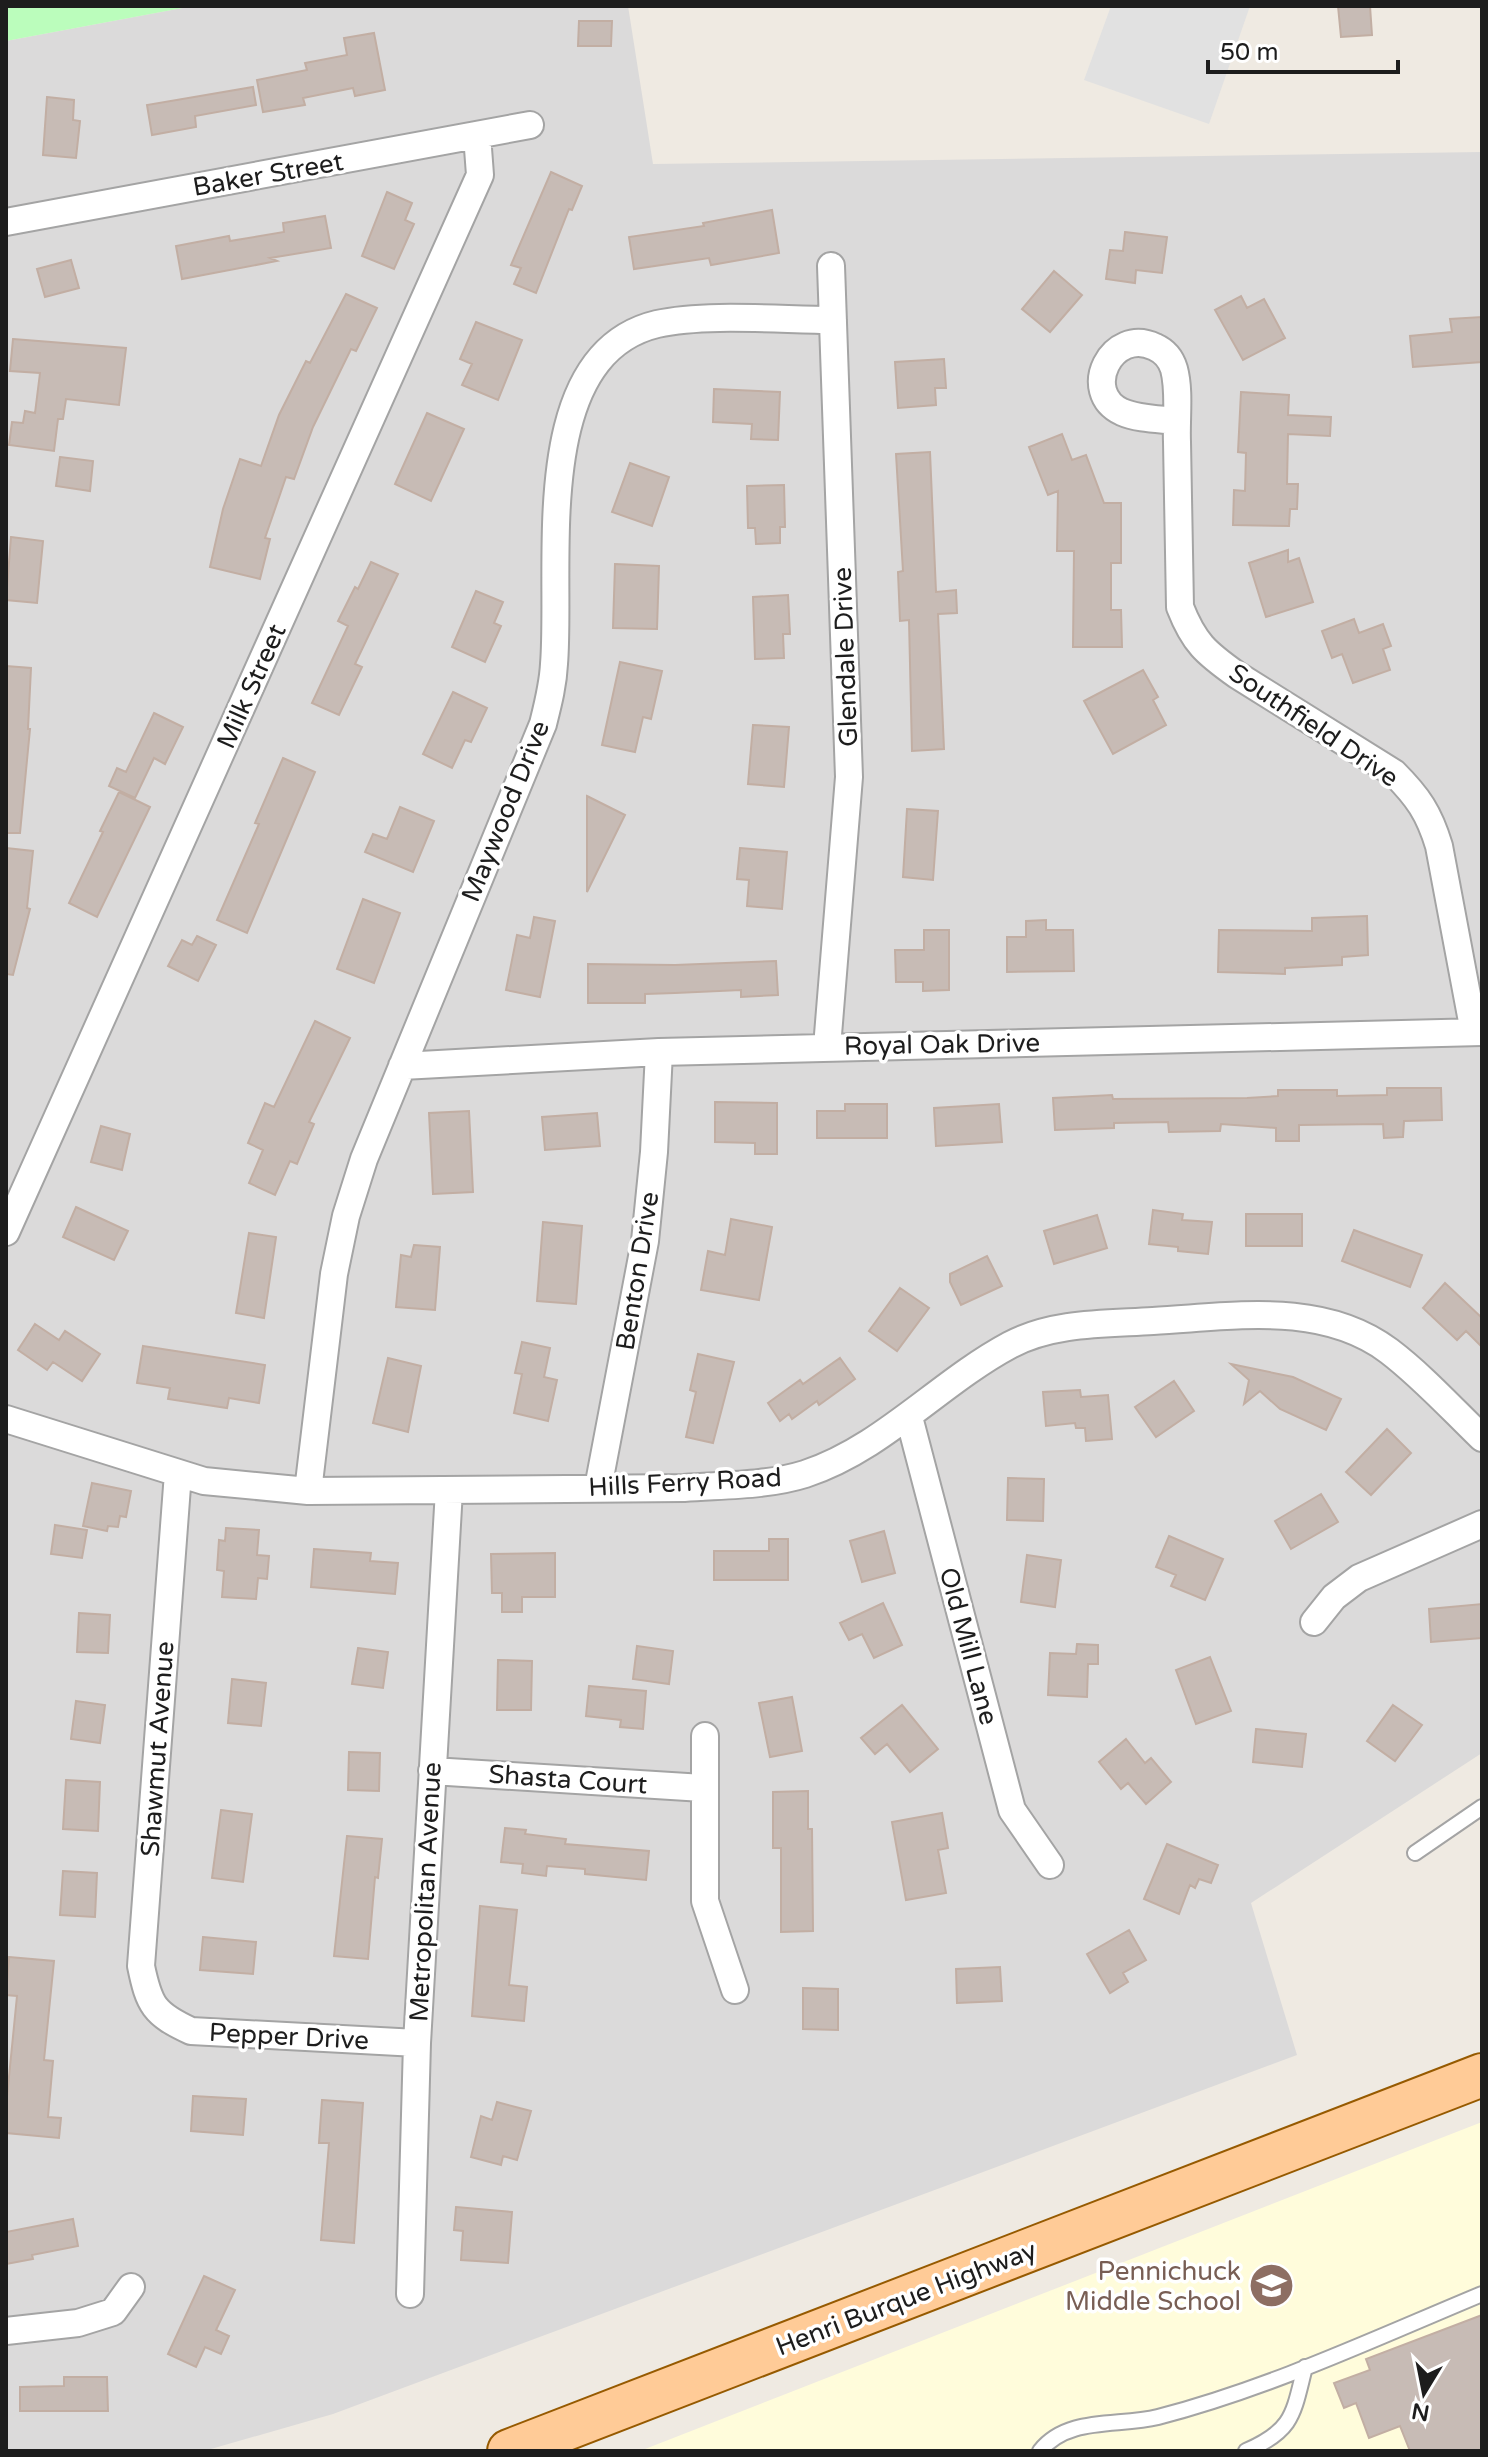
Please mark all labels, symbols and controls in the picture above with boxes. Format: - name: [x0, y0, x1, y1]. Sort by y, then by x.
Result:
- scale bar: [1208, 24, 1398, 74]
- text: 50 m: [1220, 38, 1278, 67]
- street label: Baker Street: [190, 146, 346, 203]
- street label: Glendale Drive: [827, 567, 864, 747]
- street label: Milk Street: [210, 619, 293, 753]
- street label: Southfield Drive: [1223, 657, 1404, 794]
- street label: Maywood Drive: [455, 716, 556, 906]
- street label: Royal Oak Drive: [844, 1027, 1040, 1062]
- street label: Benton Drive: [610, 1189, 665, 1353]
- street label: Hills Ferry Road: [588, 1462, 782, 1503]
- street label: Old Mill Lane: [933, 1564, 1004, 1728]
- street label: Shawmut Avenue: [135, 1640, 180, 1858]
- street label: Shasta Court: [488, 1758, 648, 1801]
- street label: Metropolitan Avenue: [403, 1761, 448, 2023]
- street label: Pepper Drive: [208, 2017, 370, 2056]
- street label: Henri Burque Highway: [772, 2234, 1041, 2362]
- place label: Pennichuck Middle School: [1065, 2256, 1241, 2317]
- school or university icon: Pennichuck Middle School: [1248, 2262, 1296, 2310]
- north arrow: [1384, 2353, 1464, 2433]
- text: N: [1410, 2397, 1432, 2426]

